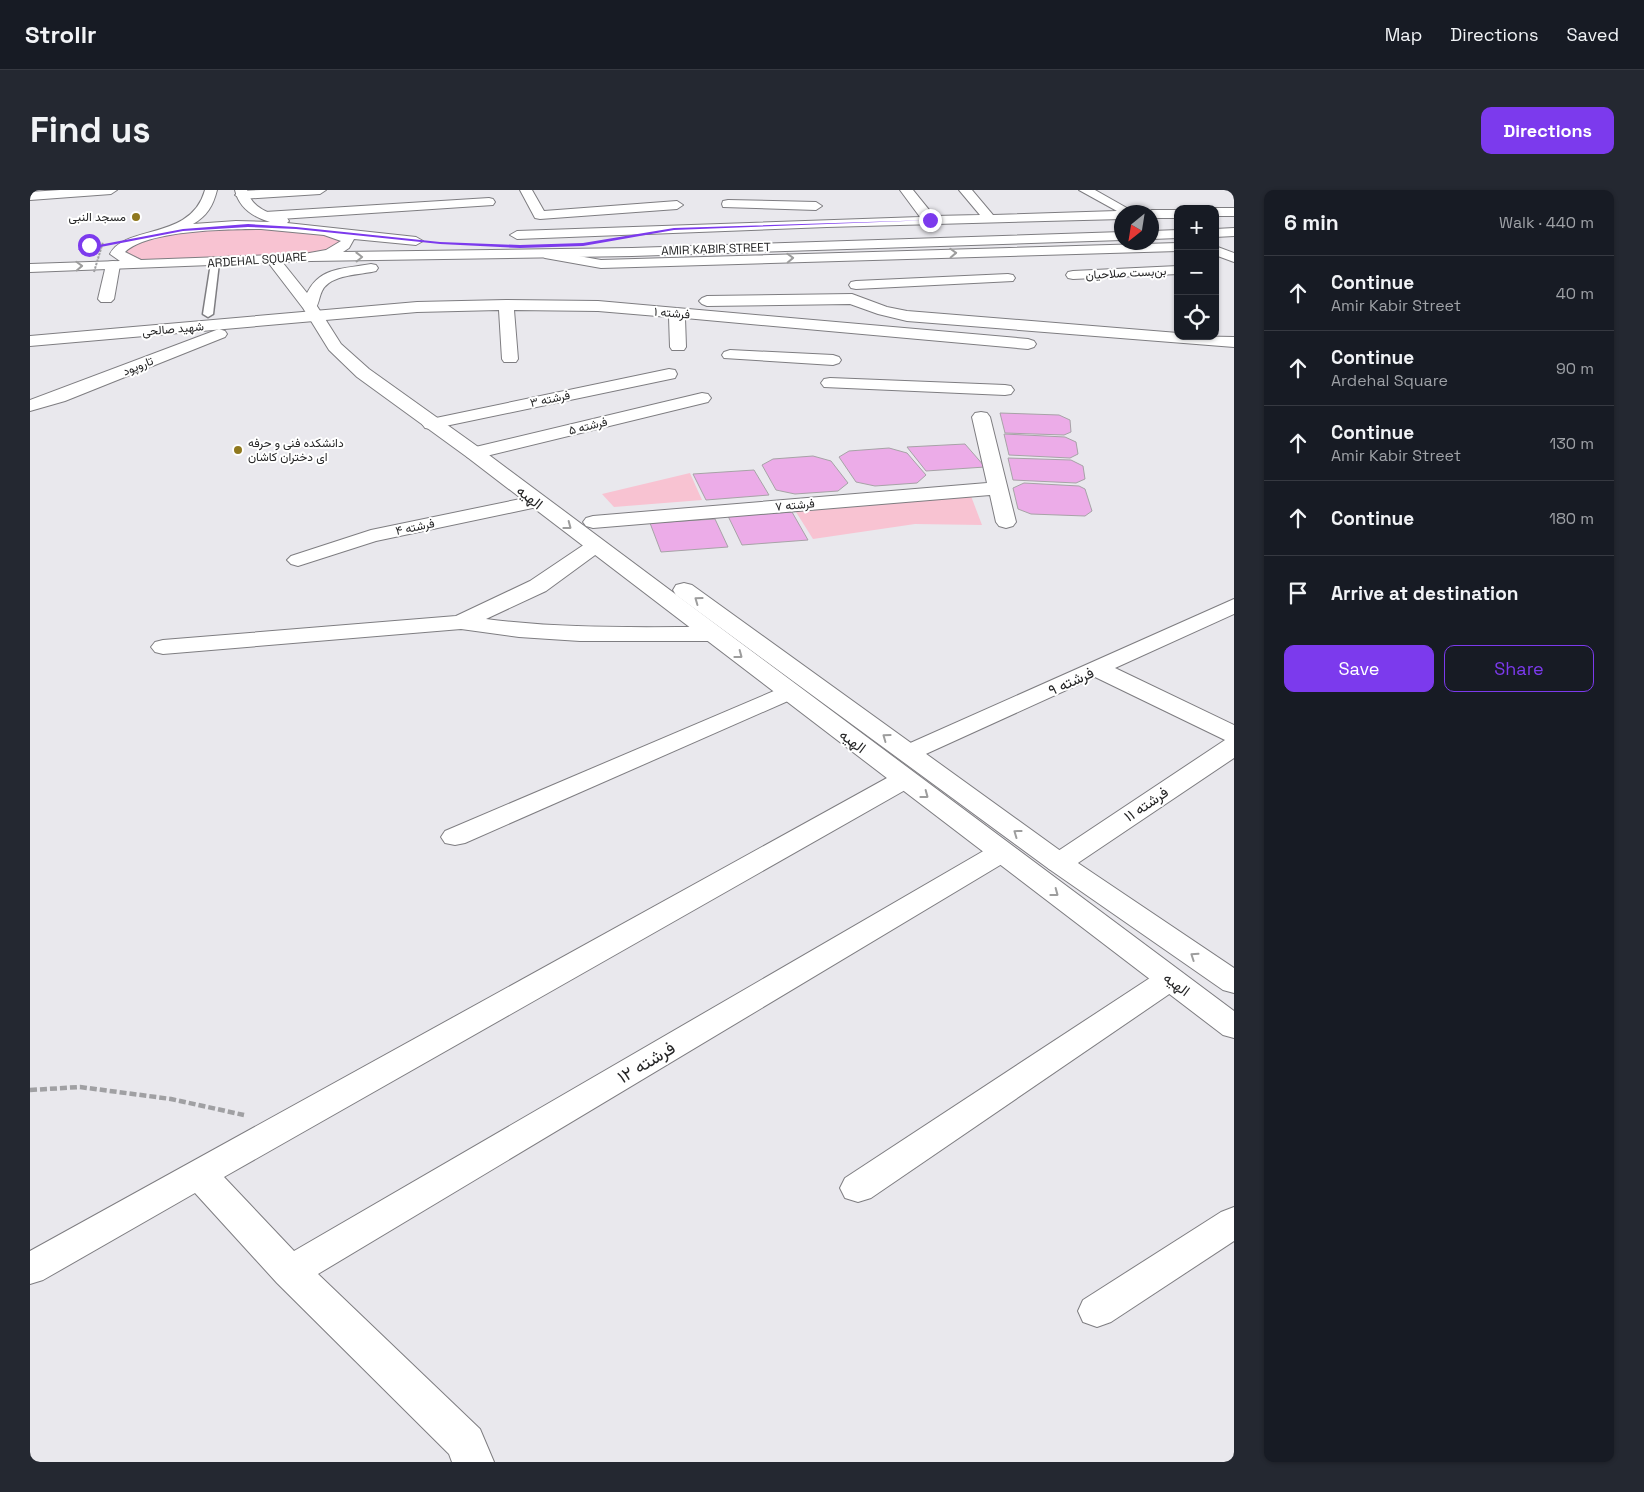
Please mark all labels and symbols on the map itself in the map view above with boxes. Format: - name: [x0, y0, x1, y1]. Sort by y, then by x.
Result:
- north arrow: [1114, 205, 1159, 250]
- place label: مسجد النبی: [68, 209, 126, 225]
- route end: [919, 209, 942, 232]
- marker: مسجد النبی: [130, 211, 142, 223]
- route start: [78, 234, 101, 257]
- street label: AMIR KABIR STREET: [661, 239, 771, 259]
- one-way arrow: [949, 248, 957, 259]
- street label: ARDEHAL SQUARE: [207, 249, 308, 271]
- one-way arrow: [356, 252, 364, 262]
- one-way arrow: [786, 253, 794, 263]
- one-way arrow: [75, 261, 83, 271]
- street label: بن‌بست صلاحیان: [1085, 263, 1167, 283]
- street label: فرشته ۱: [653, 303, 691, 323]
- street label: شهید صالحی: [141, 318, 205, 340]
- street label: تاروپود: [120, 353, 156, 379]
- street label: فرشته ۳: [529, 387, 571, 411]
- street label: فرشته ۵: [567, 413, 609, 439]
- place label: دانشکده فنی و حرفه ای دختران کاشان: [248, 435, 344, 465]
- marker: دانشکده فنی و حرفه ای دختران کاشان: [232, 444, 244, 456]
- street label: الهیه: [513, 481, 547, 513]
- street label: فرشته ۷: [775, 495, 815, 515]
- street label: فرشته ۴: [394, 515, 436, 539]
- one-way arrow: [562, 520, 572, 529]
- one-way arrow: [694, 597, 704, 606]
- one-way arrow: [733, 649, 743, 658]
- street label: فرشته ۹: [1045, 663, 1097, 699]
- street label: الهیه: [836, 725, 870, 757]
- one-way arrow: [882, 734, 892, 743]
- street label: فرشته ۱۱: [1120, 782, 1172, 826]
- one-way arrow: [919, 789, 929, 798]
- one-way arrow: [1013, 830, 1023, 839]
- one-way arrow: [1049, 887, 1058, 895]
- one-way arrow: [1190, 953, 1200, 962]
- street label: الهیه: [1160, 968, 1194, 1000]
- street label: فرشته ۱۲: [613, 1036, 679, 1088]

